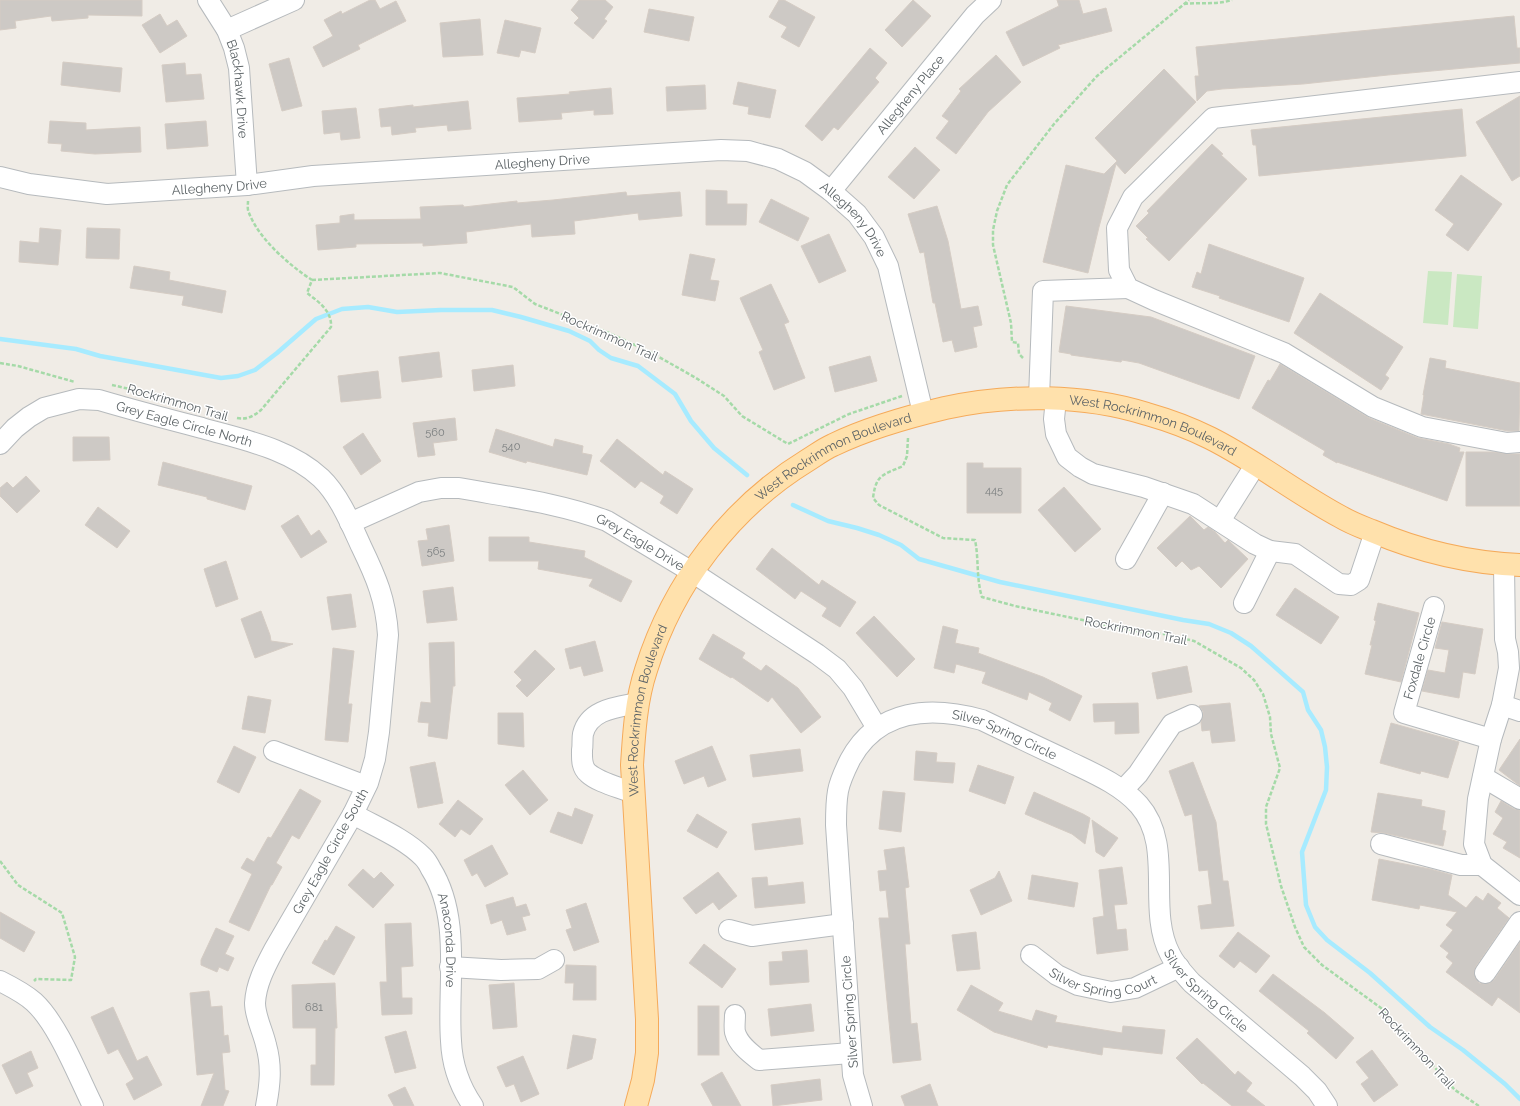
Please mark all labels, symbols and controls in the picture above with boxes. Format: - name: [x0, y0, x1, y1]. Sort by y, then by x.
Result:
- street label: Blackhawk Drive: [223, 37, 251, 139]
- street label: Allegheny Place: [874, 52, 948, 137]
- street label: Allegheny Drive: [494, 151, 591, 172]
- street label: Allegheny Drive: [171, 175, 268, 198]
- street label: Allegheny Drive: [817, 179, 890, 260]
- street label: Rockrimmon Trail: [559, 308, 661, 365]
- street label: Rockrimmon Trail: [126, 381, 231, 424]
- street label: West Rockrimmon Boulevard: [1068, 392, 1239, 459]
- street label: Grey Eagle Circle North: [114, 398, 254, 450]
- street label: West Rockrimmon Boulevard: [752, 410, 913, 504]
- house number: 560: [425, 426, 445, 439]
- house number: 540: [502, 440, 521, 453]
- house number: 445: [985, 484, 1003, 497]
- street label: Grey Eagle Drive: [594, 511, 687, 574]
- house number: 565: [427, 545, 445, 558]
- street label: Rockrimmon Trail: [1083, 613, 1189, 648]
- street label: Foxdale Circle: [1401, 615, 1439, 701]
- street label: West Rockrimmon Boulevard: [625, 622, 670, 797]
- street label: Silver Spring Circle: [951, 707, 1060, 763]
- street label: Grey Eagle Circle South: [290, 786, 371, 917]
- street label: Anaconda Drive: [435, 891, 458, 988]
- street label: Silver Spring Circle: [1161, 947, 1251, 1036]
- street label: Silver Spring Circle: [838, 955, 861, 1069]
- street label: Silver Spring Court: [1046, 965, 1160, 1000]
- house number: 681: [305, 1001, 323, 1014]
- street label: Rockrimmon Trail: [1376, 1005, 1458, 1092]

